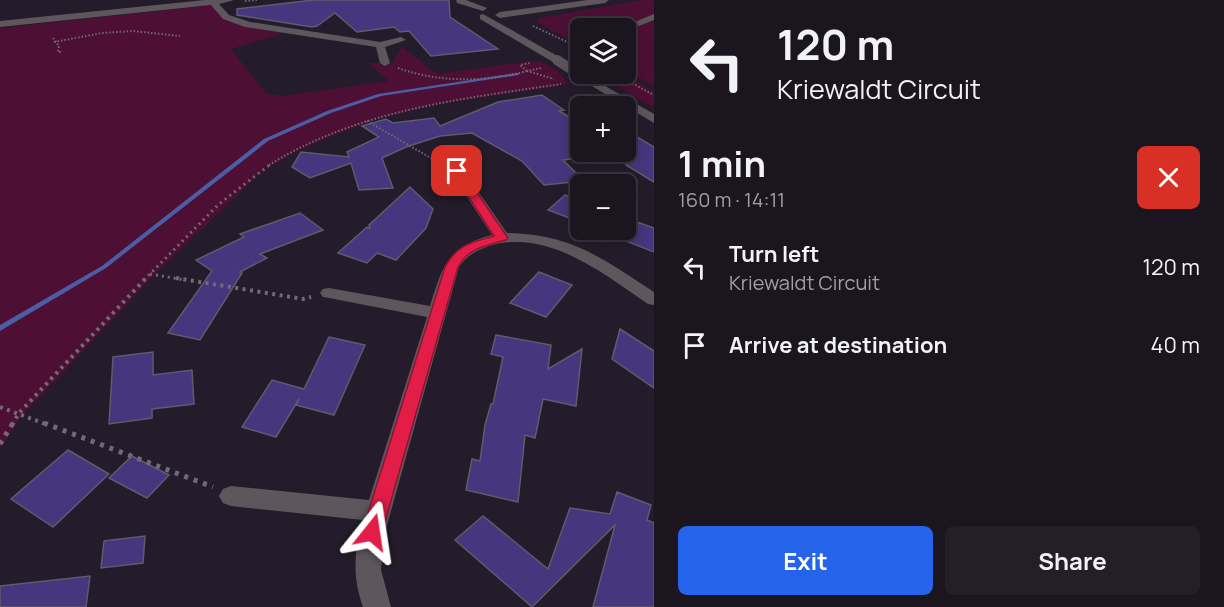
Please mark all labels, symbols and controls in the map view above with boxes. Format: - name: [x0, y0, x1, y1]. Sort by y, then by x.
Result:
- text: 120 m: [777, 15, 894, 73]
- map controls: [570, 18, 636, 240]
- button: layers: [570, 18, 636, 84]
- icon: left: [678, 24, 756, 102]
- text: Kriewaldt Circuit: [777, 70, 981, 107]
- button: +: [570, 96, 636, 162]
- text: 1 min: [678, 139, 766, 188]
- pin: [431, 145, 482, 196]
- button: close: [1137, 146, 1200, 209]
- icon: arrive: [440, 154, 473, 187]
- button: −: [570, 174, 636, 240]
- text: 160 m · 14:11: [678, 186, 785, 213]
- text: Turn left: [729, 239, 819, 269]
- icon: left: [678, 251, 711, 284]
- text: 120 m: [1142, 252, 1200, 282]
- text: Kriewaldt Circuit: [729, 269, 880, 296]
- icon: arrive: [678, 329, 711, 362]
- text: Arrive at destination: [729, 330, 947, 360]
- text: 40 m: [1151, 330, 1200, 360]
- position arrow: [340, 500, 404, 564]
- button: Exit: [678, 526, 933, 595]
- button: Share: [945, 526, 1200, 595]

